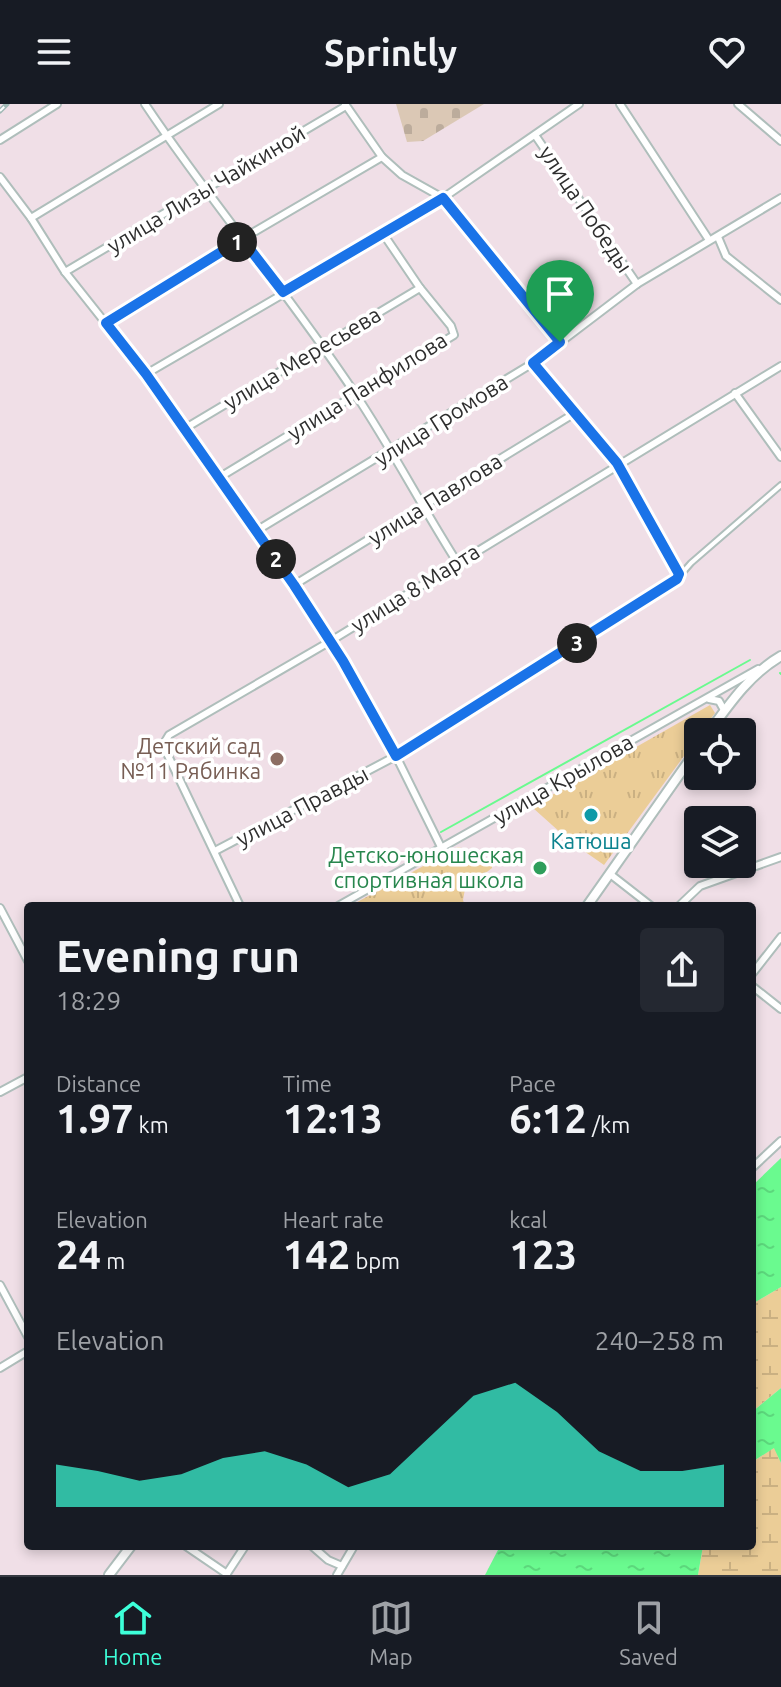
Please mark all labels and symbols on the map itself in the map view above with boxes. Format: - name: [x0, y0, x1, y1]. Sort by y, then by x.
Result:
- street label: улица Лизы Чайкиной: [102, 120, 309, 258]
- street label: улица Победы: [535, 141, 638, 277]
- pin: 1: [217, 222, 257, 262]
- pin: [526, 260, 594, 342]
- street label: улица Мересьева: [219, 301, 385, 414]
- street label: улица Панфилова: [282, 326, 451, 445]
- street label: улица Громова: [369, 369, 512, 471]
- street label: улица Павлова: [363, 447, 506, 550]
- street label: улица 8 Марта: [346, 538, 484, 637]
- pin: 2: [256, 539, 296, 579]
- pin: 3: [557, 623, 597, 663]
- street label: улица Крылова: [488, 728, 637, 829]
- place label: Детский сад №11 Рябинка: [121, 733, 261, 783]
- marker: Детский сад №11 Рябинка: [268, 750, 286, 768]
- street label: улица Правды: [231, 760, 372, 851]
- marker: Катюша: [582, 806, 600, 824]
- place label: Катюша: [550, 828, 632, 853]
- place label: Детско-юношеская спортивная школа: [328, 842, 524, 892]
- marker: Детско-юношеская спортивная школа: [531, 859, 549, 877]

